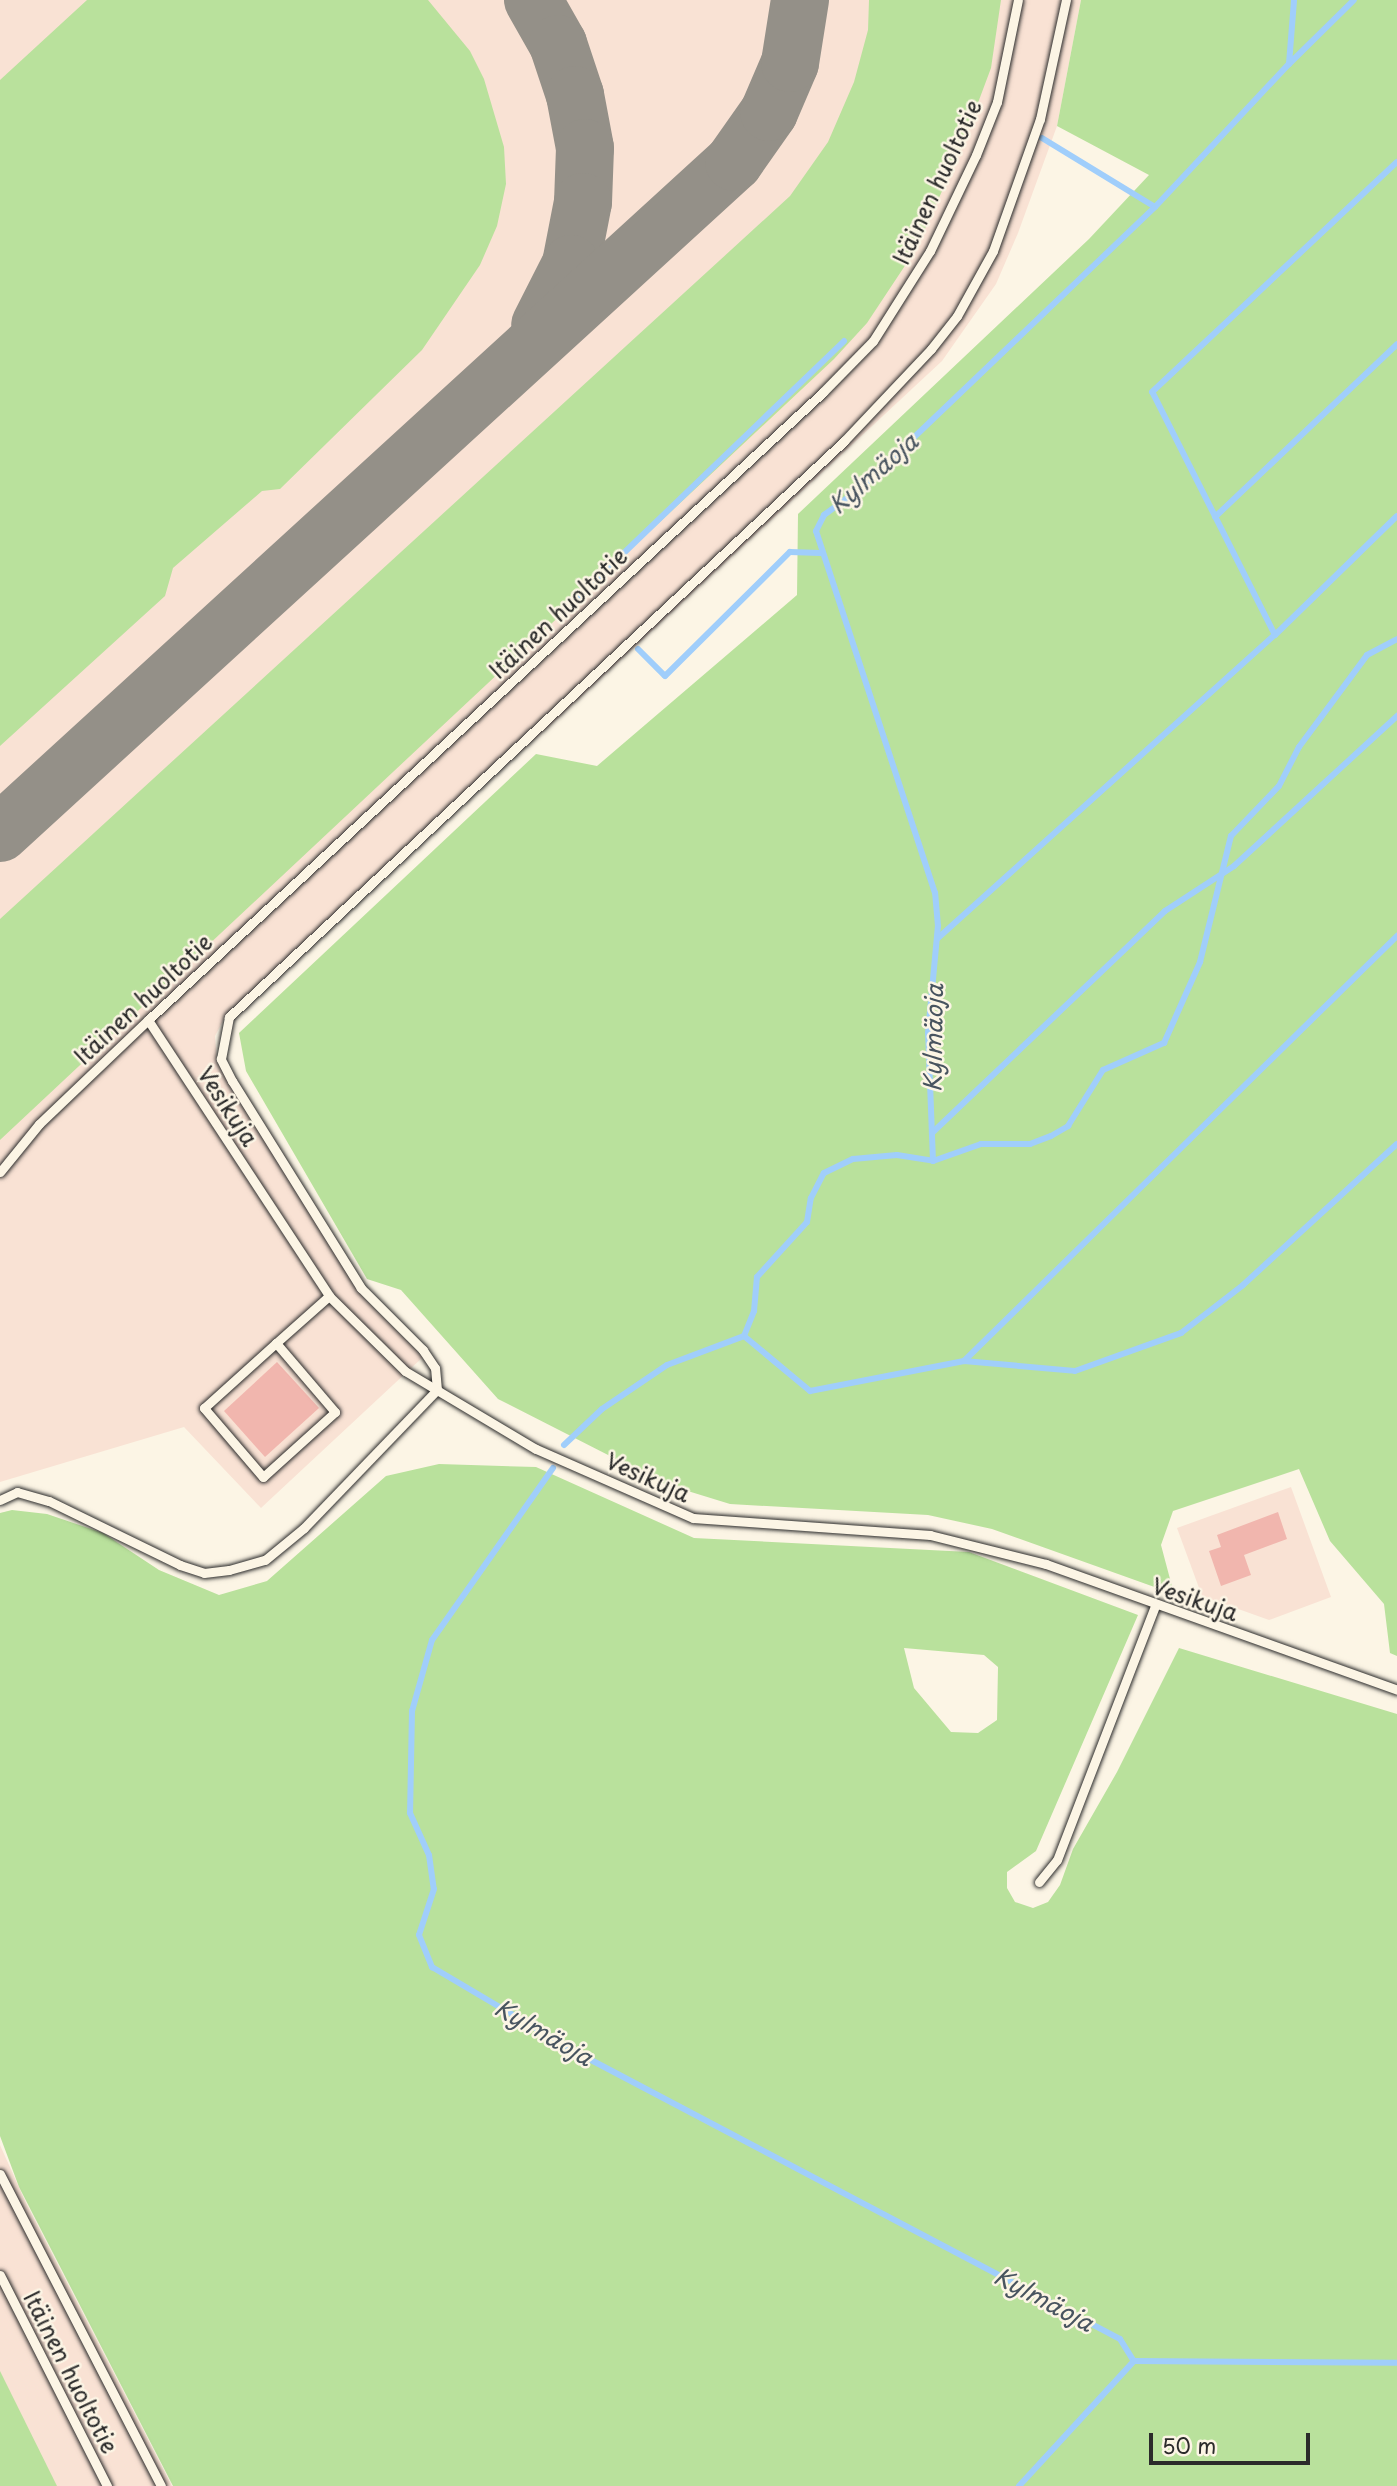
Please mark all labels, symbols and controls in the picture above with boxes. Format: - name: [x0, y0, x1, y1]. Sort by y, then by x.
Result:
- street label: Itäinen huoltotie: [886, 94, 988, 270]
- water label: Kylmäoja: [823, 427, 923, 519]
- street label: Itäinen huoltotie: [483, 541, 633, 685]
- street label: Itäinen huoltotie: [68, 927, 218, 1071]
- water label: Kylmäoja: [918, 984, 948, 1092]
- street label: Vesikuja: [192, 1061, 264, 1151]
- street label: Vesikuja: [602, 1446, 694, 1508]
- street label: Vesikuja: [1148, 1571, 1242, 1627]
- water label: Kylmäoja: [490, 1992, 598, 2072]
- water label: Kylmäoja: [990, 2261, 1098, 2337]
- street label: Itäinen huoltotie: [18, 2285, 124, 2459]
- scale bar: [1152, 2420, 1313, 2464]
- text: 50 m: [1162, 2429, 1216, 2461]

